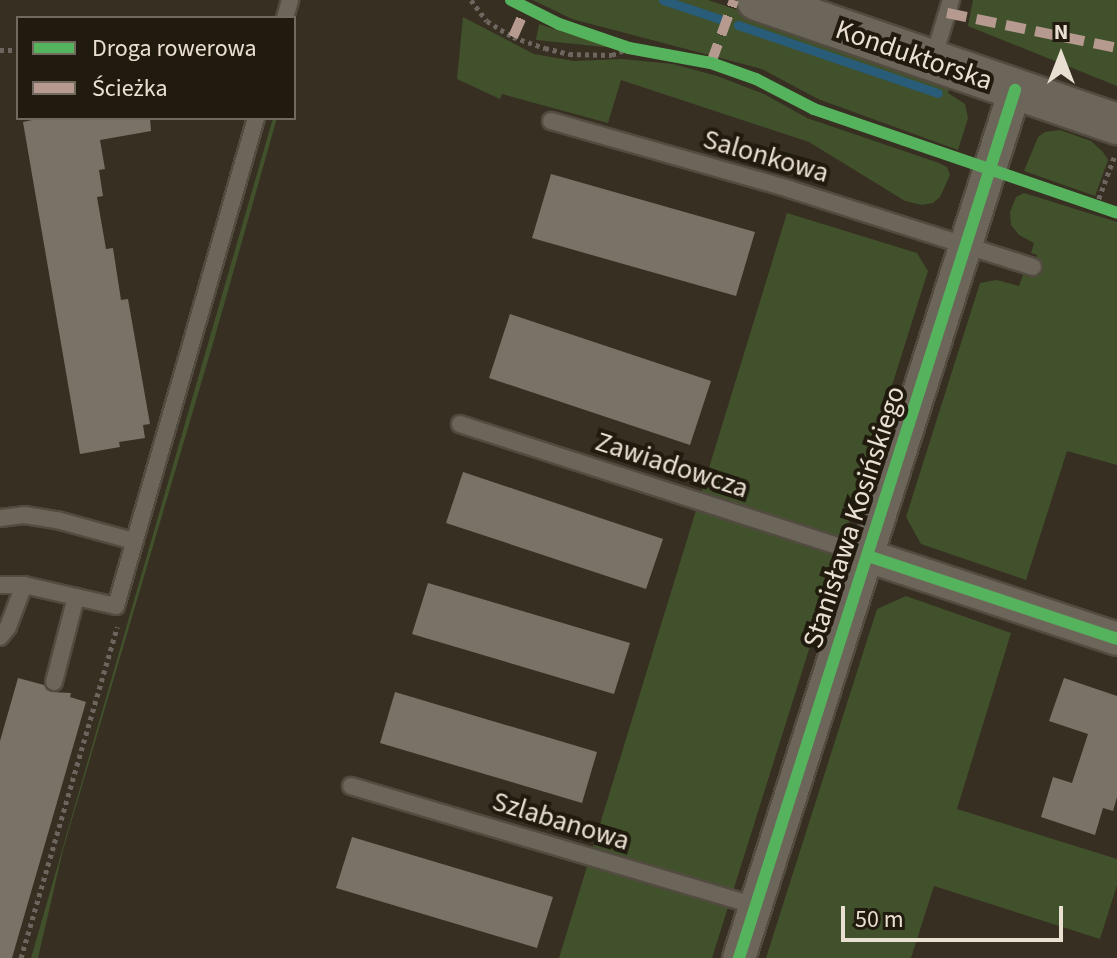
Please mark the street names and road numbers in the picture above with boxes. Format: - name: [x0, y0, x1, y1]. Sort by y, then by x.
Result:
- street label: Konduktorska: [831, 12, 997, 98]
- street label: Salonkowa: [699, 122, 833, 190]
- street label: Stanisława Kosińskiego: [796, 382, 912, 652]
- street label: Zawiadowcza: [591, 425, 753, 505]
- street label: Szlabanowa: [488, 784, 634, 858]

